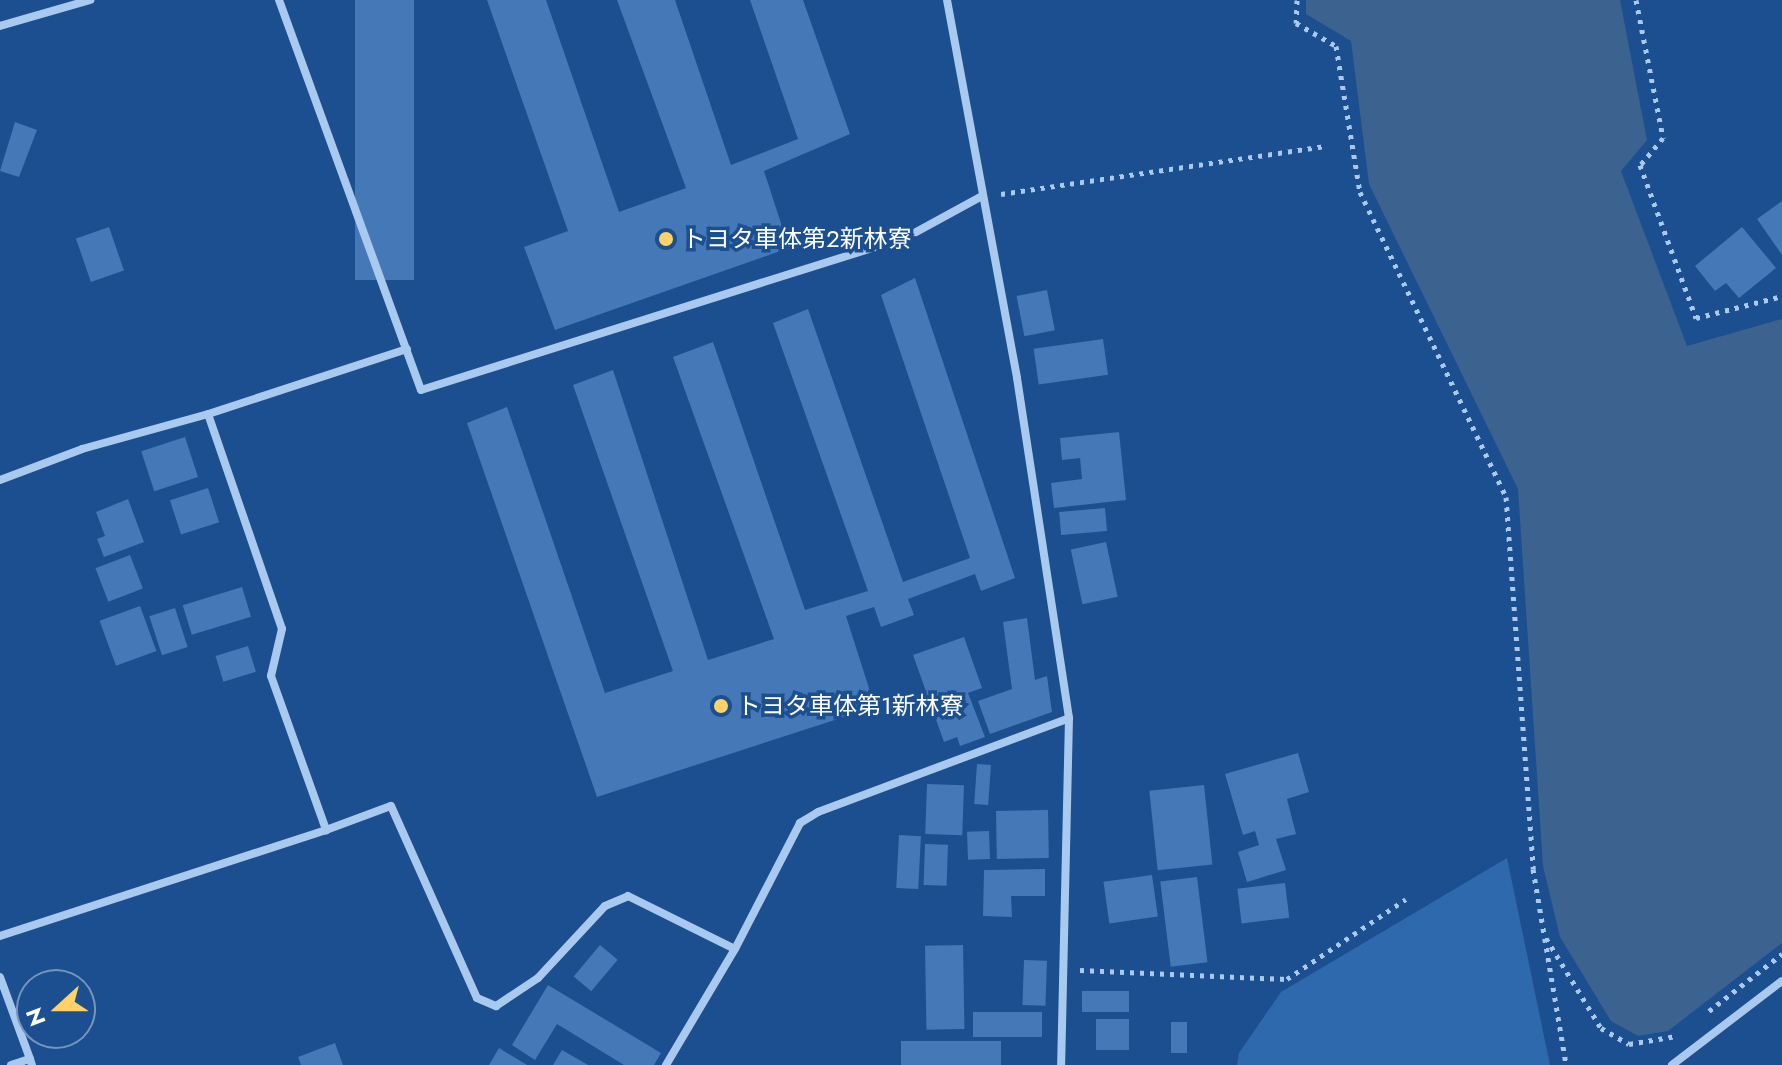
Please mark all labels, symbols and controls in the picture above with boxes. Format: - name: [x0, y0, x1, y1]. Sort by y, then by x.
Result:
- place label: トヨタ車体第2新林寮: [682, 225, 912, 253]
- marker: トヨタ車体第2新林寮: [657, 230, 675, 248]
- place label: トヨタ車体第1新林寮: [737, 692, 964, 720]
- marker: トヨタ車体第1新林寮: [712, 697, 730, 715]
- north arrow: [16, 969, 96, 1049]
- text: N: [17, 1003, 54, 1031]

